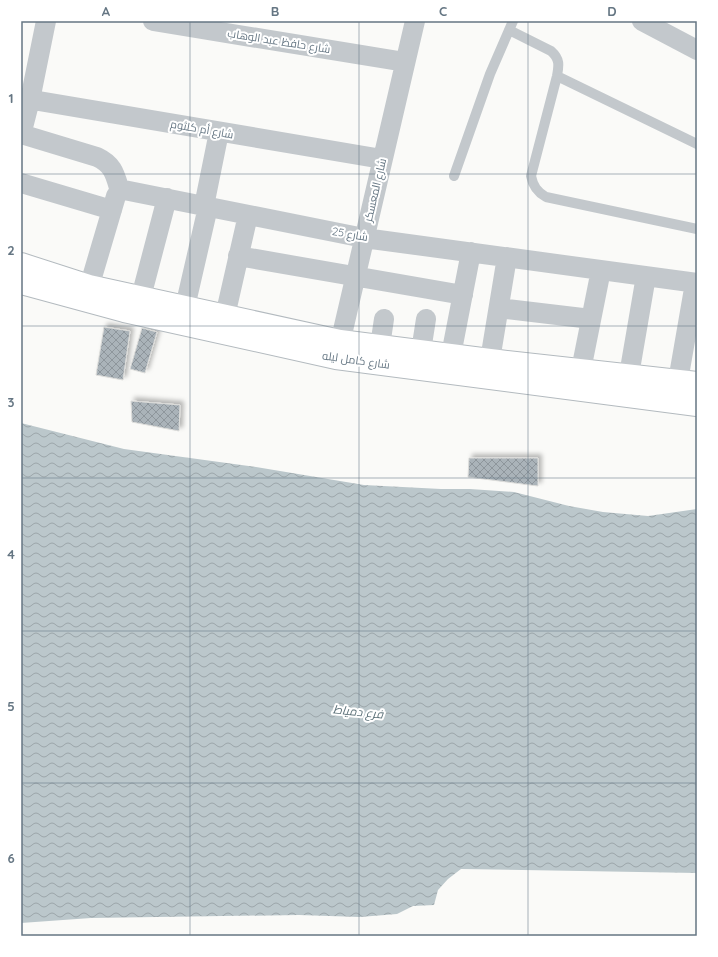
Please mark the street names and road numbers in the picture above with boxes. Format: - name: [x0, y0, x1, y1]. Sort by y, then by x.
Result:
- street label: شارع حافظ عبد الوهاب: [226, 26, 331, 57]
- street label: شارع أم كلثوم: [169, 117, 235, 142]
- street label: شارع المعسكر: [361, 157, 390, 224]
- street label: شارع 25: [331, 224, 369, 245]
- street label: شارع كامل ليله: [321, 348, 391, 373]

